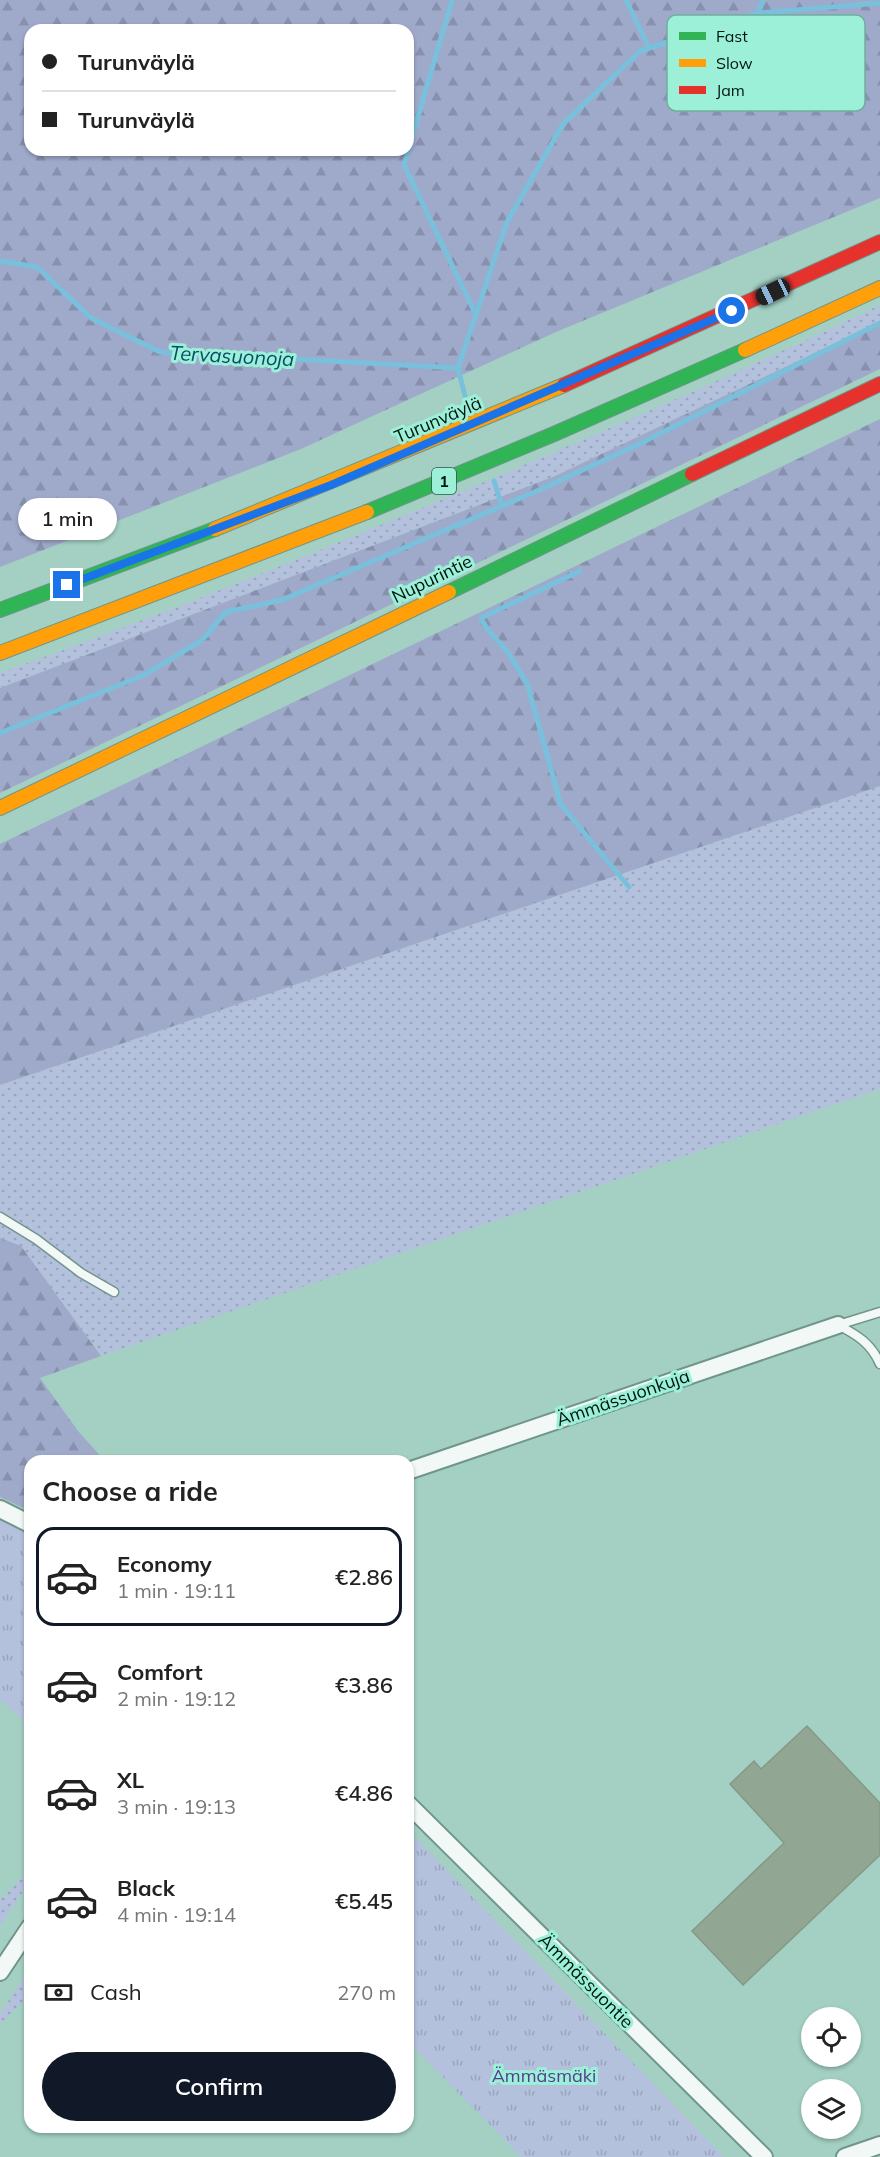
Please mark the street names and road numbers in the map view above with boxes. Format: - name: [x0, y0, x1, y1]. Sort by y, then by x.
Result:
- street label: Turunväylä: [391, 391, 485, 448]
- road number: 1: [432, 468, 456, 494]
- street label: Nupurintie: [388, 549, 476, 608]
- street label: Ämmässuonkuja: [553, 1364, 693, 1431]
- street label: Ämmässuontie: [534, 1928, 639, 2033]

